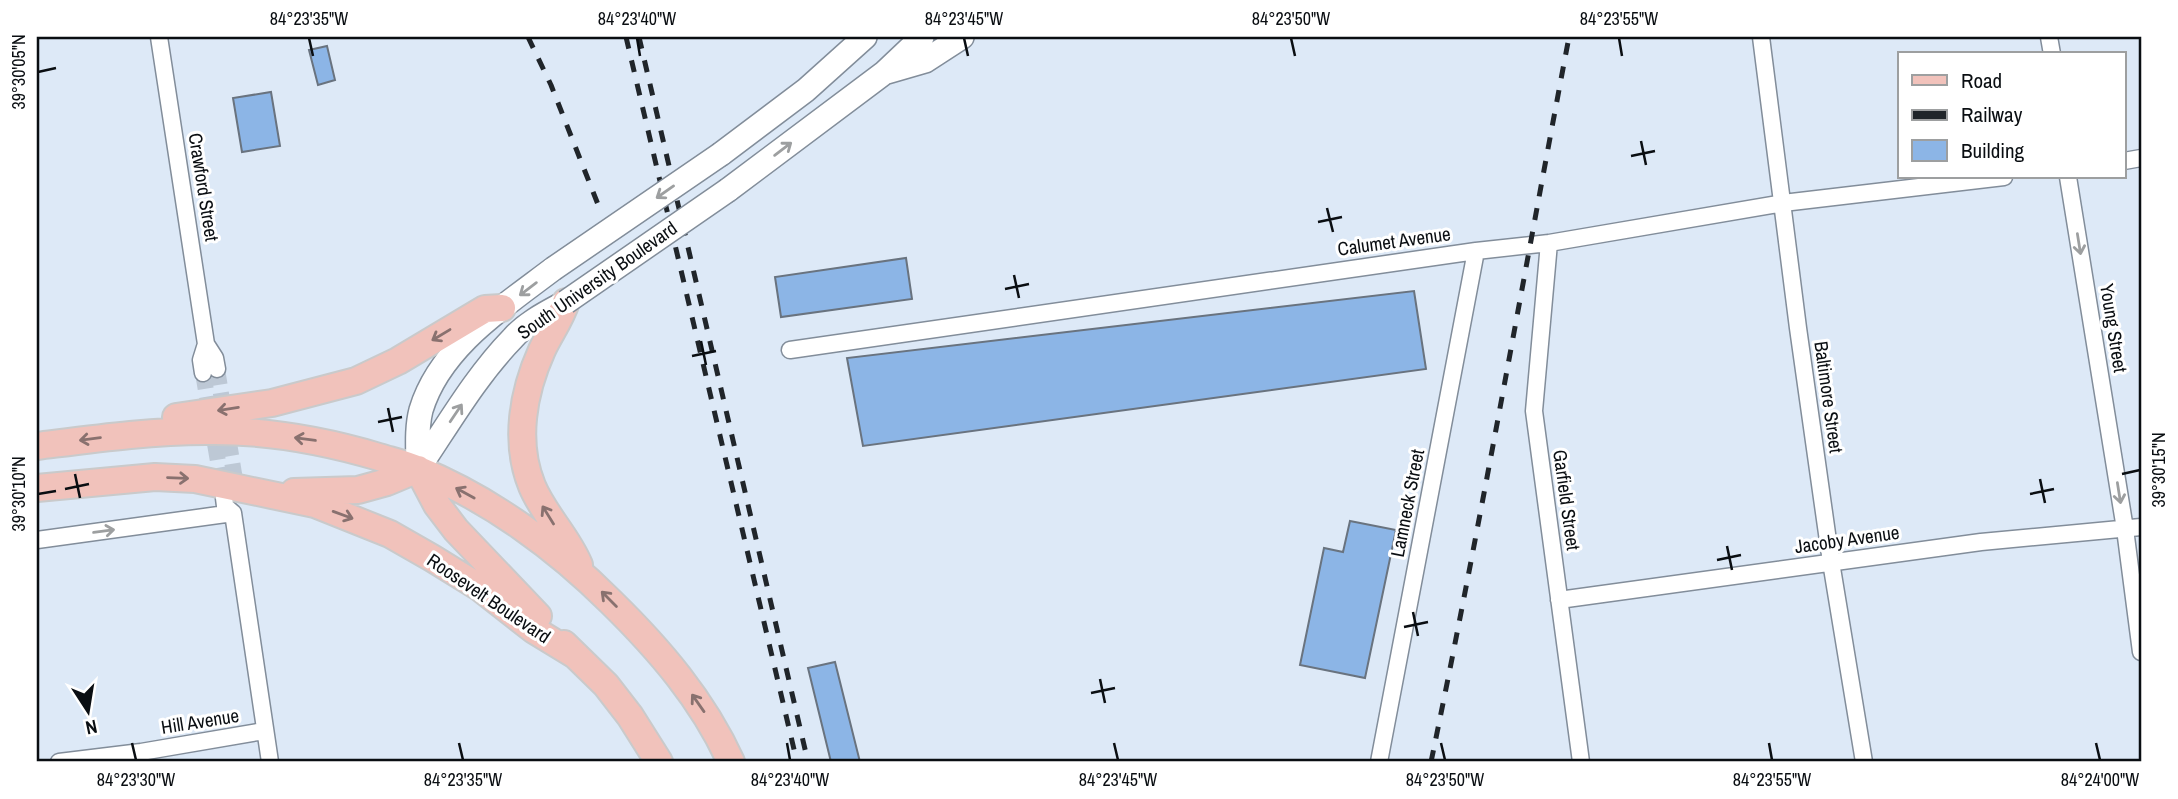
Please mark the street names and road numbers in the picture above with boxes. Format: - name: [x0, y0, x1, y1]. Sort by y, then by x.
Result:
- street label: Crawford Street: [183, 131, 225, 244]
- street label: South University Boulevard: [512, 215, 682, 345]
- street label: Calumet Avenue: [1336, 220, 1452, 262]
- street label: Young Street: [2094, 282, 2134, 375]
- street label: Baltimore Street: [1808, 339, 1850, 455]
- street label: Lamneck Street: [1384, 446, 1430, 559]
- street label: Garfield Street: [1547, 448, 1587, 553]
- street label: Jacoby Avenue: [1793, 519, 1901, 559]
- street label: Roosevelt Boulevard: [422, 547, 556, 649]
- street label: Hill Avenue: [159, 702, 241, 740]

